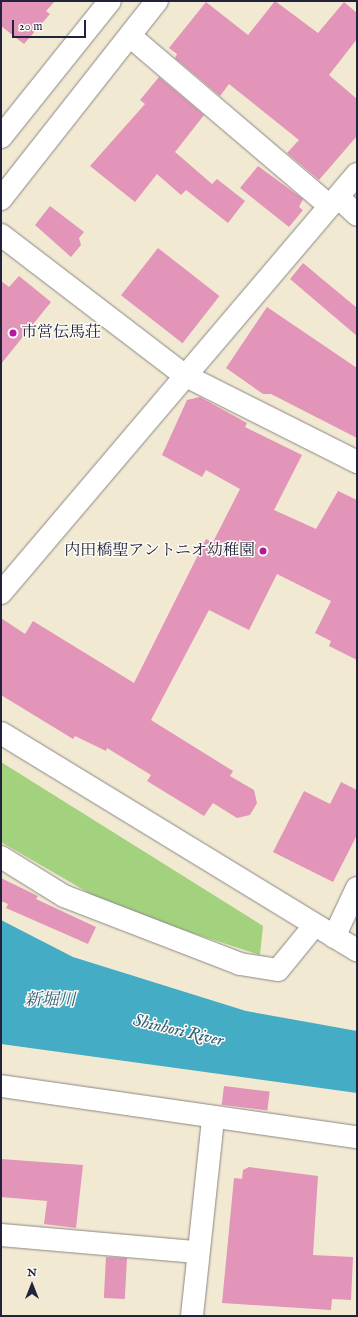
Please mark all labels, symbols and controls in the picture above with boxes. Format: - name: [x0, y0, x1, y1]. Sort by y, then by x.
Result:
- scale bar: [14, 12, 88, 38]
- text: 20 m: [19, 19, 42, 34]
- place label: 市営伝馬荘: [21, 323, 101, 343]
- marker: 市営伝馬荘: [8, 328, 18, 338]
- place label: 内田橋聖アントニオ幼稚園: [63, 541, 255, 561]
- marker: 内田橋聖アントニオ幼稚園: [258, 546, 268, 556]
- water label: 新堀川: [25, 991, 75, 1011]
- water label: Shinhori River: [131, 1011, 225, 1051]
- north arrow: [12, 1265, 52, 1305]
- text: N: [27, 1266, 37, 1280]

